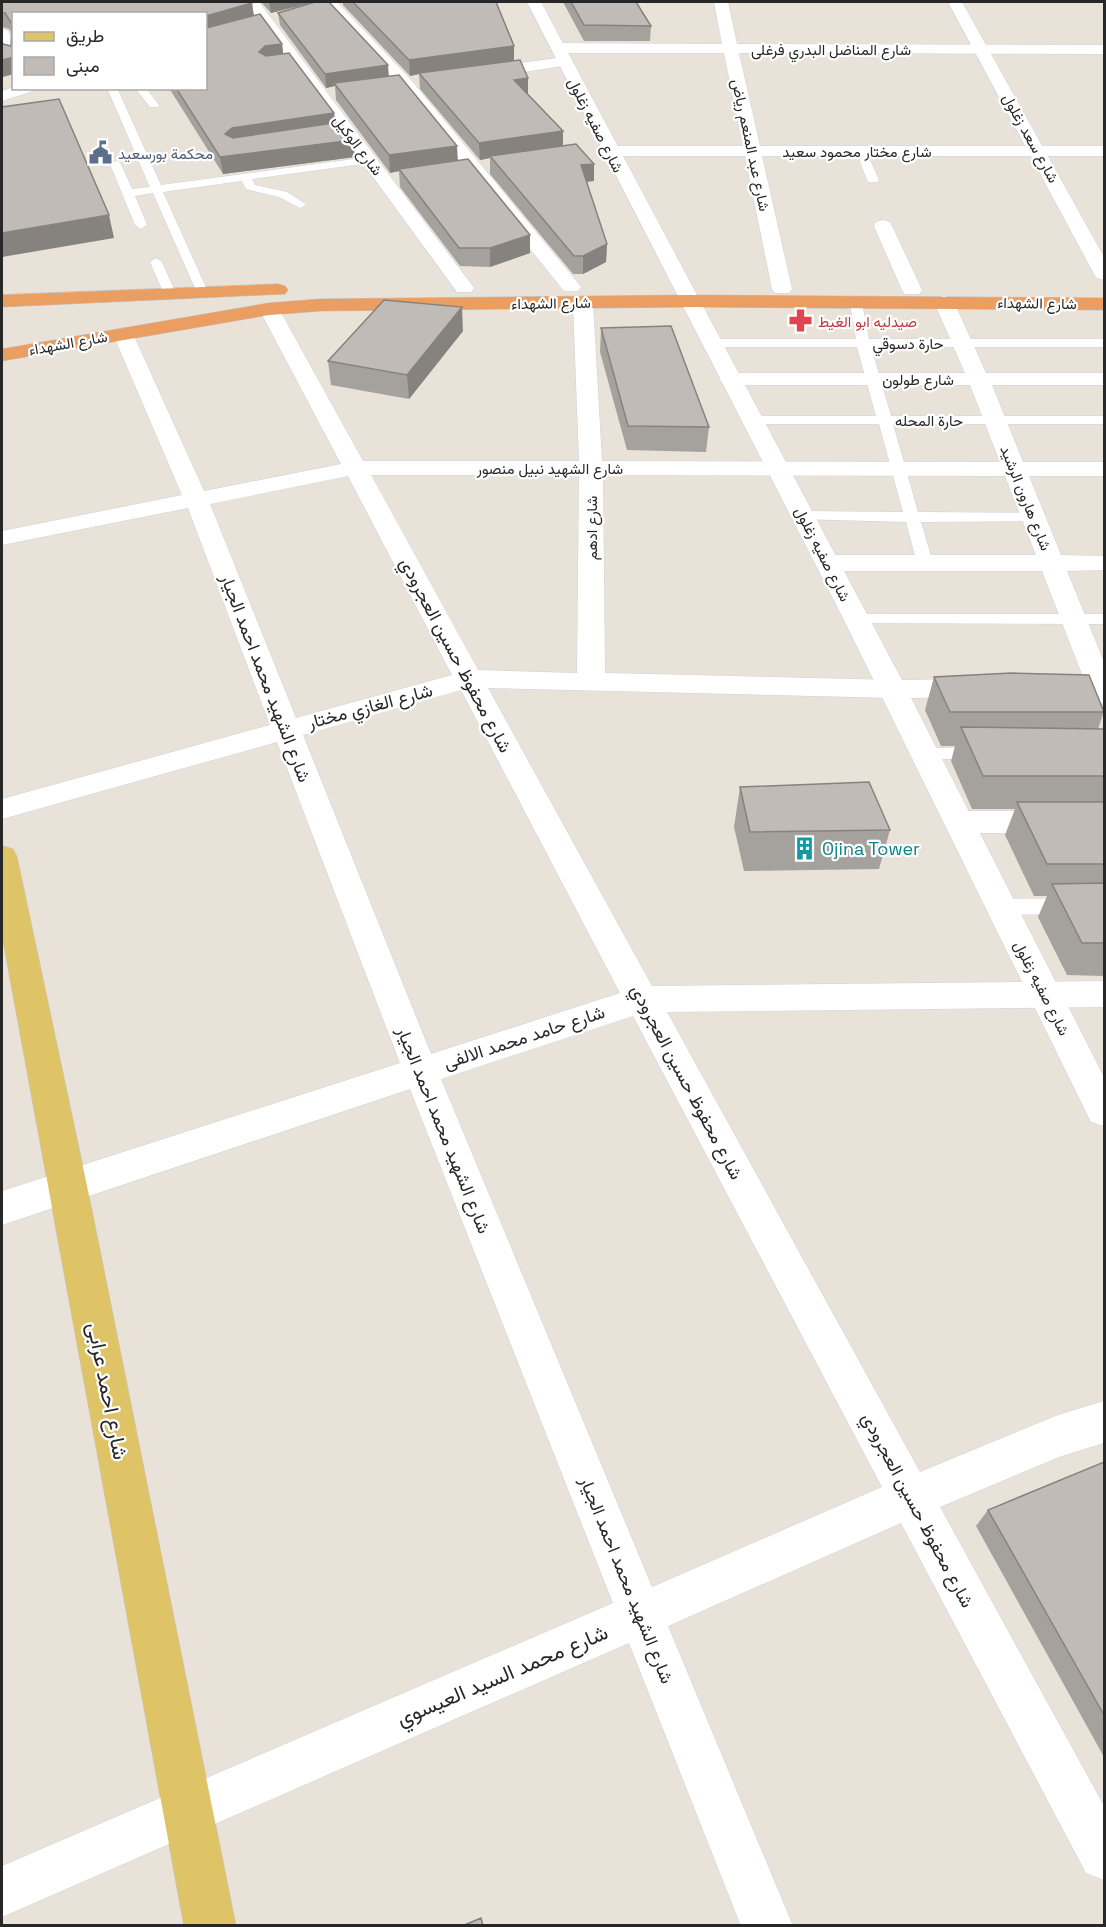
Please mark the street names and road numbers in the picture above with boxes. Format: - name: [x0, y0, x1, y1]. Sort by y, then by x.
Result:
- street label: شارع المناضل البدري فرغلى: [751, 40, 911, 63]
- street label: شارع صفيه زغلول: [562, 74, 628, 177]
- street label: شارع عبد المنعم رياض: [726, 77, 774, 213]
- street label: شارع سعد زغلول: [997, 90, 1063, 187]
- street label: شارع الوكيل: [327, 111, 387, 180]
- street label: شارع مختار محمود سعيد: [782, 142, 932, 163]
- street label: شارع الشهداء: [511, 293, 591, 315]
- street label: شارع الشهداء: [997, 293, 1077, 315]
- street label: شارع الشهداء: [27, 327, 109, 361]
- street label: حارة دسوقي: [872, 334, 944, 357]
- street label: شارع طولون: [882, 370, 954, 391]
- street label: حارة المحله: [895, 411, 963, 430]
- street label: شارع هارون الرشيد: [994, 443, 1056, 554]
- street label: شارع الشهيد نبيل منصور: [476, 459, 623, 480]
- street label: شارع ادهم: [582, 496, 603, 560]
- street label: شارع صفيه زغلول: [789, 503, 855, 606]
- street label: شارع محفوظ حسين العجرودي: [391, 554, 517, 758]
- street label: شارع الشهيد محمد احمد الجيار: [214, 570, 316, 786]
- street label: شارع الغازي مختار: [304, 678, 436, 738]
- street label: شارع صفيه زغلول: [1008, 937, 1074, 1040]
- street label: شارع محفوظ حسين العجرودي: [622, 981, 748, 1185]
- street label: شارع حامد محمد الالفى: [441, 1000, 608, 1075]
- street label: شارع الشهيد محمد احمد الجيار: [391, 1022, 496, 1237]
- street label: شارع احمد عرابى: [80, 1320, 135, 1462]
- street label: شارع محفوظ حسين العجرودي: [853, 1409, 979, 1613]
- street label: شارع الشهيد محمد احمد الجيار: [574, 1472, 679, 1687]
- street label: شارع محمد السيد العيسوي: [392, 1618, 613, 1735]

